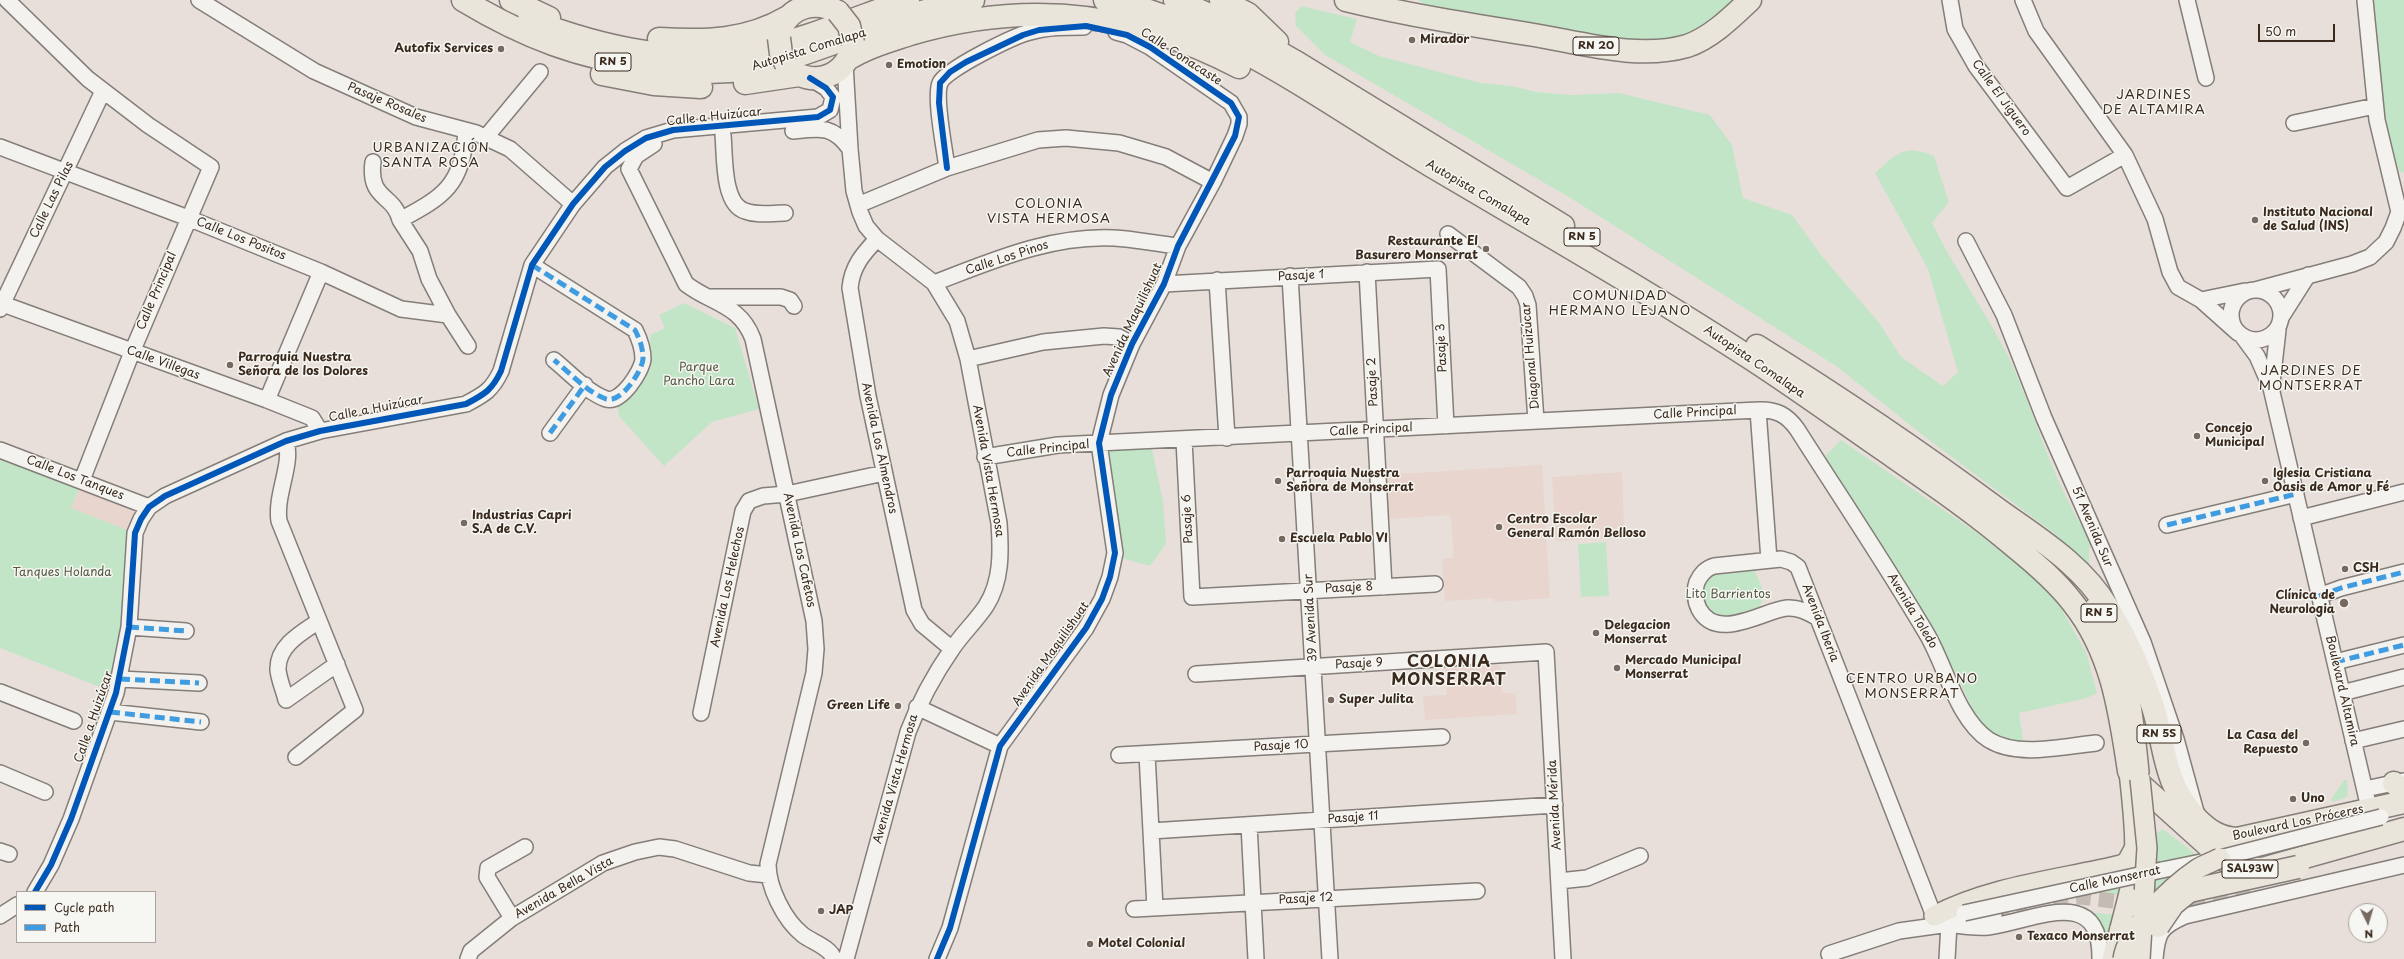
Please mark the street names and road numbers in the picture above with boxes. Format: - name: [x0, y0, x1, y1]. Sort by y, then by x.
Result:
- street label: Calle Conacaste: [1138, 25, 1224, 89]
- street label: Autopista Comalapa: [750, 26, 868, 74]
- road number: RN 20: [1573, 37, 1619, 55]
- road number: RN 5: [595, 53, 631, 71]
- street label: Calle El Jiguero: [1969, 57, 2033, 139]
- street label: Pasaje Rosales: [345, 80, 429, 126]
- street label: Calle a Huizúcar: [666, 105, 762, 129]
- street label: Autopista Comalapa: [1423, 157, 1533, 229]
- street label: Calle Las Pilas: [27, 159, 77, 241]
- street label: Calle Los Positos: [194, 214, 288, 264]
- road number: RN 5: [1564, 228, 1600, 246]
- street label: Calle Los Pinos: [964, 238, 1050, 278]
- street label: Calle Principal: [134, 250, 180, 332]
- street label: Avenida Maquilishuat: [1100, 261, 1166, 379]
- street label: Pasaje 1: [1278, 268, 1324, 284]
- street label: Diagonal Huizúcar: [1519, 302, 1543, 410]
- street label: Pasaje 3: [1434, 323, 1450, 373]
- street label: Autopista Comalapa: [1701, 323, 1807, 401]
- street label: Calle Villegas: [124, 343, 202, 383]
- street label: Pasaje 2: [1365, 357, 1381, 407]
- street label: Avenida Los Almendros: [858, 381, 900, 515]
- street label: Calle a Huizúcar: [328, 393, 424, 425]
- street label: Avenida Vista Hermosa: [969, 404, 1007, 538]
- street label: Calle Principal: [1653, 404, 1737, 422]
- street label: Calle Principal: [1329, 421, 1413, 439]
- street label: Calle Principal: [1006, 437, 1090, 461]
- street label: Calle Los Tanques: [24, 453, 126, 503]
- street label: 51 Avenida Sur: [2068, 484, 2116, 570]
- street label: Avenida Los Cafetos: [780, 491, 818, 609]
- street label: Pasaje 6: [1180, 494, 1196, 544]
- street label: Avenida Los Helechos: [708, 525, 748, 649]
- street label: Avenida Toledo: [1884, 571, 1940, 651]
- street label: 39 Avenida Sur: [1302, 574, 1320, 662]
- street label: Pasaje 8: [1324, 580, 1374, 596]
- street label: Avenida Iberia: [1799, 582, 1841, 664]
- street label: Avenida Maquilishuat: [1010, 599, 1092, 709]
- road number: RN 5: [2081, 604, 2117, 622]
- street label: Boulevard Altamira: [2322, 634, 2362, 748]
- street label: Pasaje 9: [1335, 656, 1383, 672]
- street label: Calle a Huizúcar: [72, 669, 116, 765]
- street label: Avenida Vista Hermosa: [871, 713, 921, 845]
- road number: RN 5S: [2137, 725, 2181, 743]
- street label: Pasaje 10: [1253, 737, 1309, 755]
- street label: Avenida Mérida: [1545, 759, 1565, 851]
- street label: Boulevard Los Próceres: [2231, 802, 2365, 844]
- street label: Pasaje 11: [1327, 809, 1379, 827]
- street label: Avenida Bella Vista: [512, 854, 616, 922]
- road number: SAL93W: [2222, 860, 2278, 878]
- street label: Calle Monserrat: [2068, 863, 2162, 897]
- street label: Pasaje 12: [1278, 890, 1334, 908]

